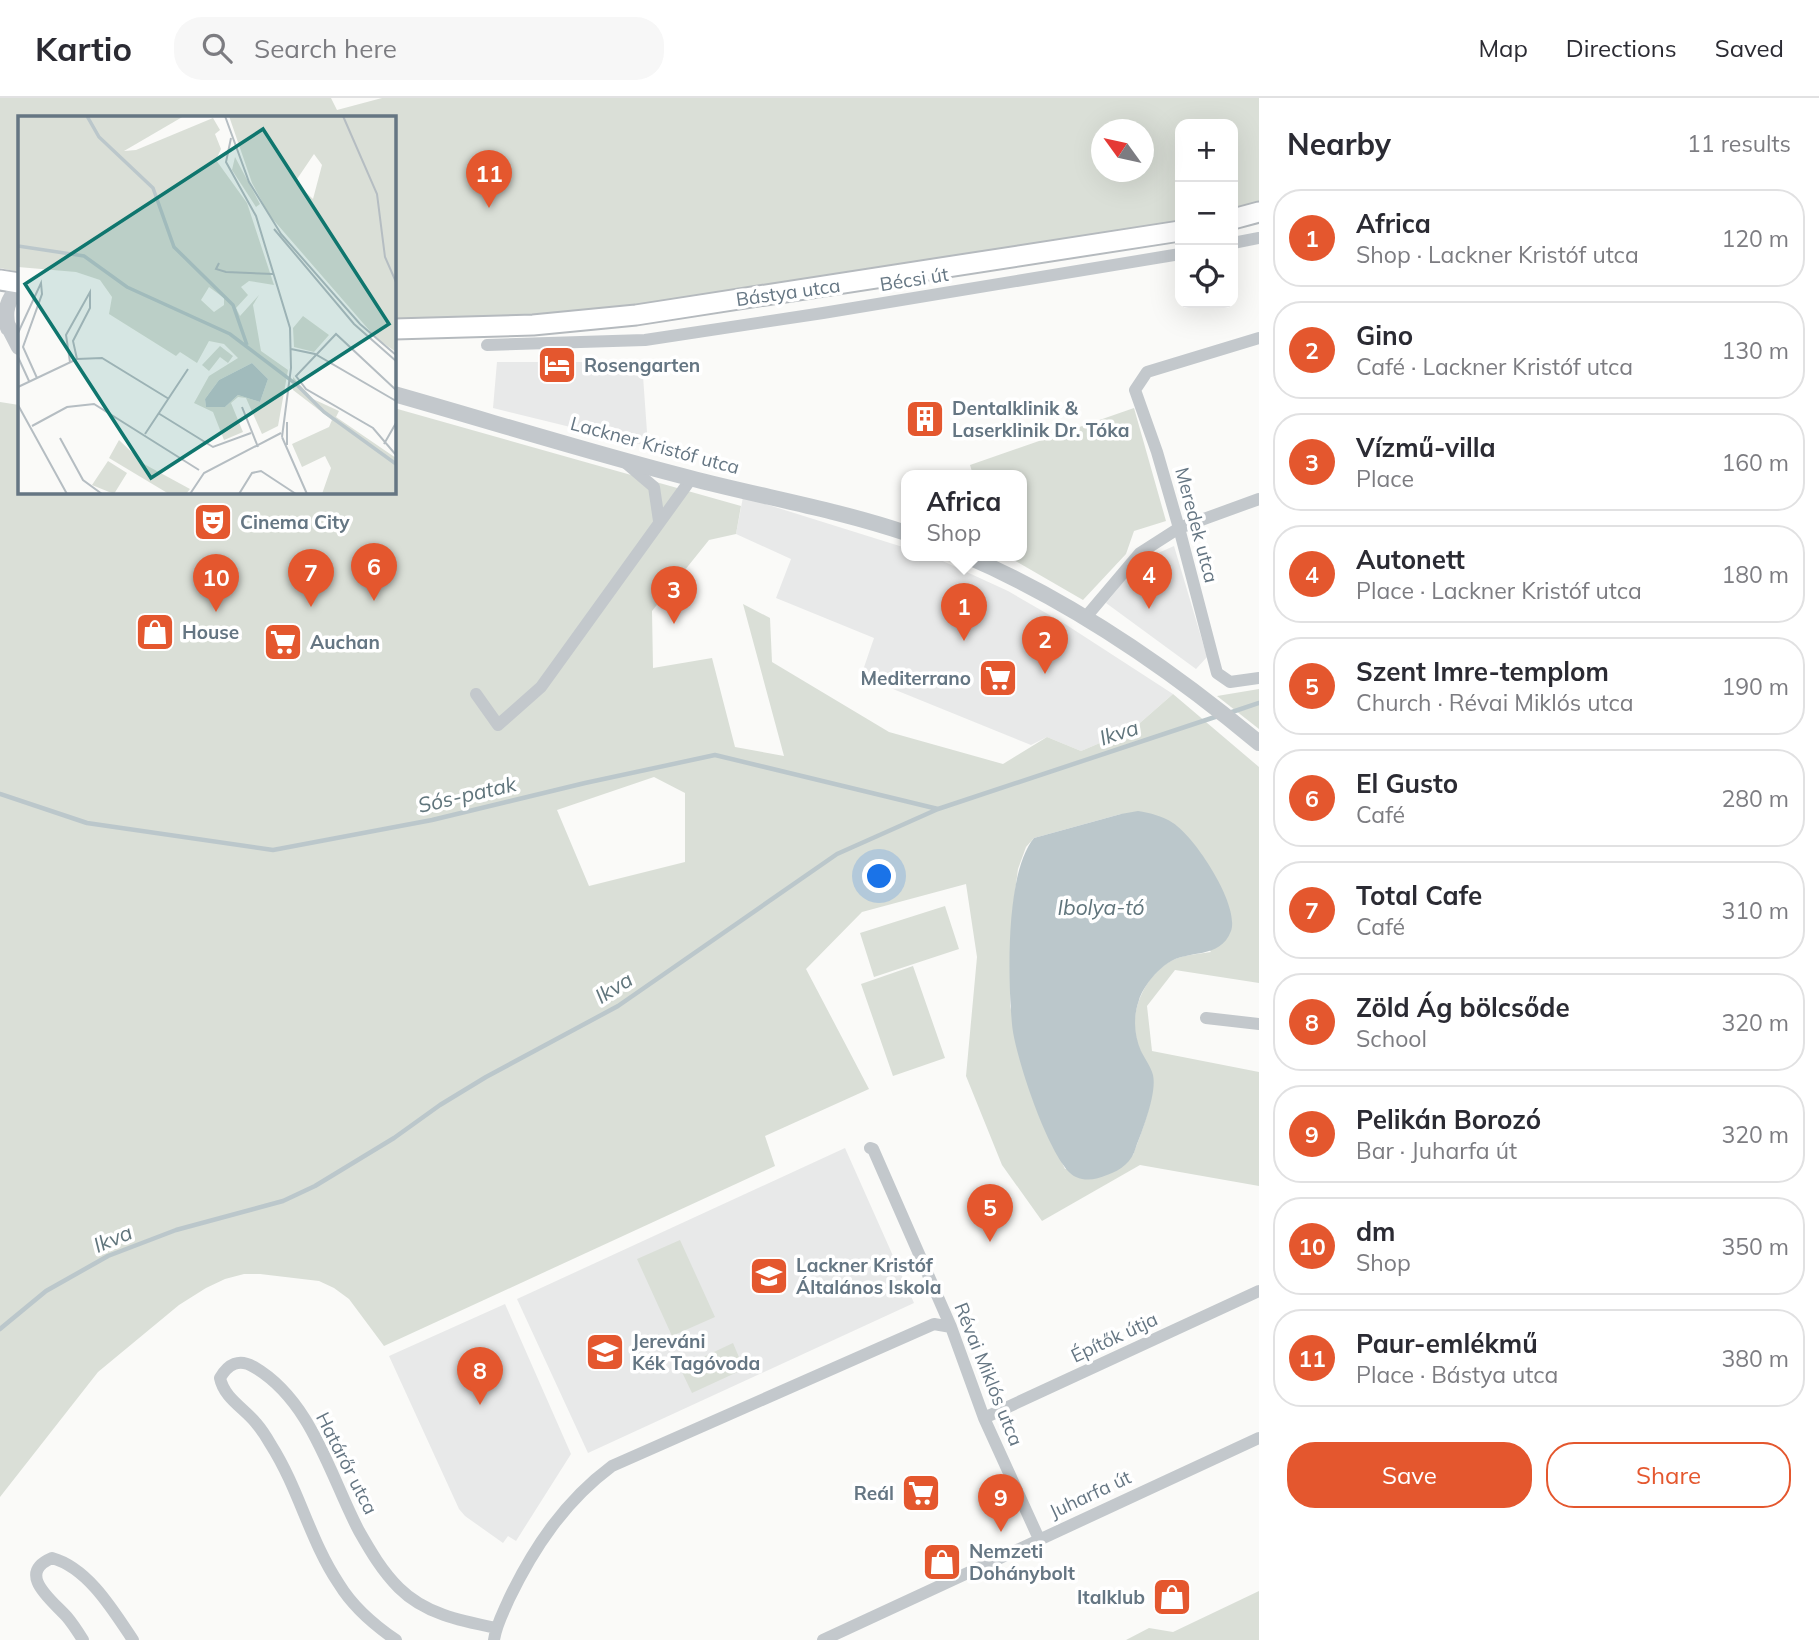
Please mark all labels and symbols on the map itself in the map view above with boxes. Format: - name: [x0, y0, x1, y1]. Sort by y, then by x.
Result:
- inset map: [18, 116, 396, 494]
- north arrow: [1091, 119, 1154, 182]
- pin: 11: [466, 150, 512, 208]
- street label: Bécsi út: [878, 262, 950, 296]
- street label: Bástya utca: [734, 273, 842, 311]
- hotel icon: Rosengarten: [536, 344, 578, 386]
- place label: Rosengarten: [584, 353, 700, 377]
- place label: Dentalklinik & Laserklinik Dr. Tóka: [952, 396, 1129, 442]
- building icon: Dentalklinik & Laserklinik Dr. Tóka: [904, 398, 946, 440]
- street label: Lackner Kristóf utca: [568, 411, 742, 479]
- street label: Meredek utca: [1170, 465, 1224, 585]
- theatre icon: Cinema City: [192, 501, 234, 543]
- place label: Cinema City: [240, 510, 350, 534]
- pin: 6: [351, 543, 397, 601]
- pin: 7: [288, 549, 334, 607]
- pin: 4: [1126, 551, 1172, 609]
- pin: 10: [193, 554, 239, 612]
- pin: 3: [651, 566, 697, 624]
- pin: 1: [941, 583, 987, 641]
- shop icon: House: [134, 611, 176, 653]
- pin: 2: [1022, 616, 1068, 674]
- place label: House: [182, 620, 239, 644]
- supermarket icon: Auchan: [262, 621, 304, 663]
- place label: Auchan: [310, 630, 380, 654]
- supermarket icon: Mediterrano: [977, 657, 1019, 699]
- place label: Mediterrano: [860, 666, 971, 690]
- water label: Ikva: [1096, 714, 1141, 751]
- water label: Sós-patak: [415, 770, 520, 818]
- your location: [862, 859, 896, 893]
- water label: Ibolya-tó: [1058, 894, 1144, 920]
- water label: Ikva: [590, 966, 637, 1009]
- pin: 5: [967, 1184, 1013, 1242]
- water label: Ikva: [89, 1218, 136, 1258]
- place label: Lackner Kristóf Általános Iskola: [796, 1253, 942, 1299]
- school or university icon: Lackner Kristóf Általános Iskola: [748, 1255, 790, 1297]
- street label: Révai Miklós utca: [949, 1299, 1029, 1449]
- street label: Építők útja: [1067, 1307, 1161, 1367]
- place label: Jereváni Kék Tagóvoda: [632, 1329, 760, 1375]
- school or university icon: Jereváni Kék Tagóvoda: [584, 1331, 626, 1373]
- pin: 8: [457, 1347, 503, 1405]
- street label: Határőr utca: [311, 1408, 383, 1518]
- street label: Juharfa út: [1045, 1464, 1135, 1523]
- supermarket icon: Reál: [900, 1472, 942, 1514]
- pin: 9: [978, 1474, 1024, 1532]
- place label: Reál: [854, 1481, 894, 1505]
- place label: Nemzeti Dohánybolt: [969, 1539, 1075, 1585]
- shop icon: Nemzeti Dohánybolt: [921, 1541, 963, 1583]
- shop icon: Italklub: [1151, 1576, 1193, 1618]
- place label: Italklub: [1077, 1585, 1145, 1609]

